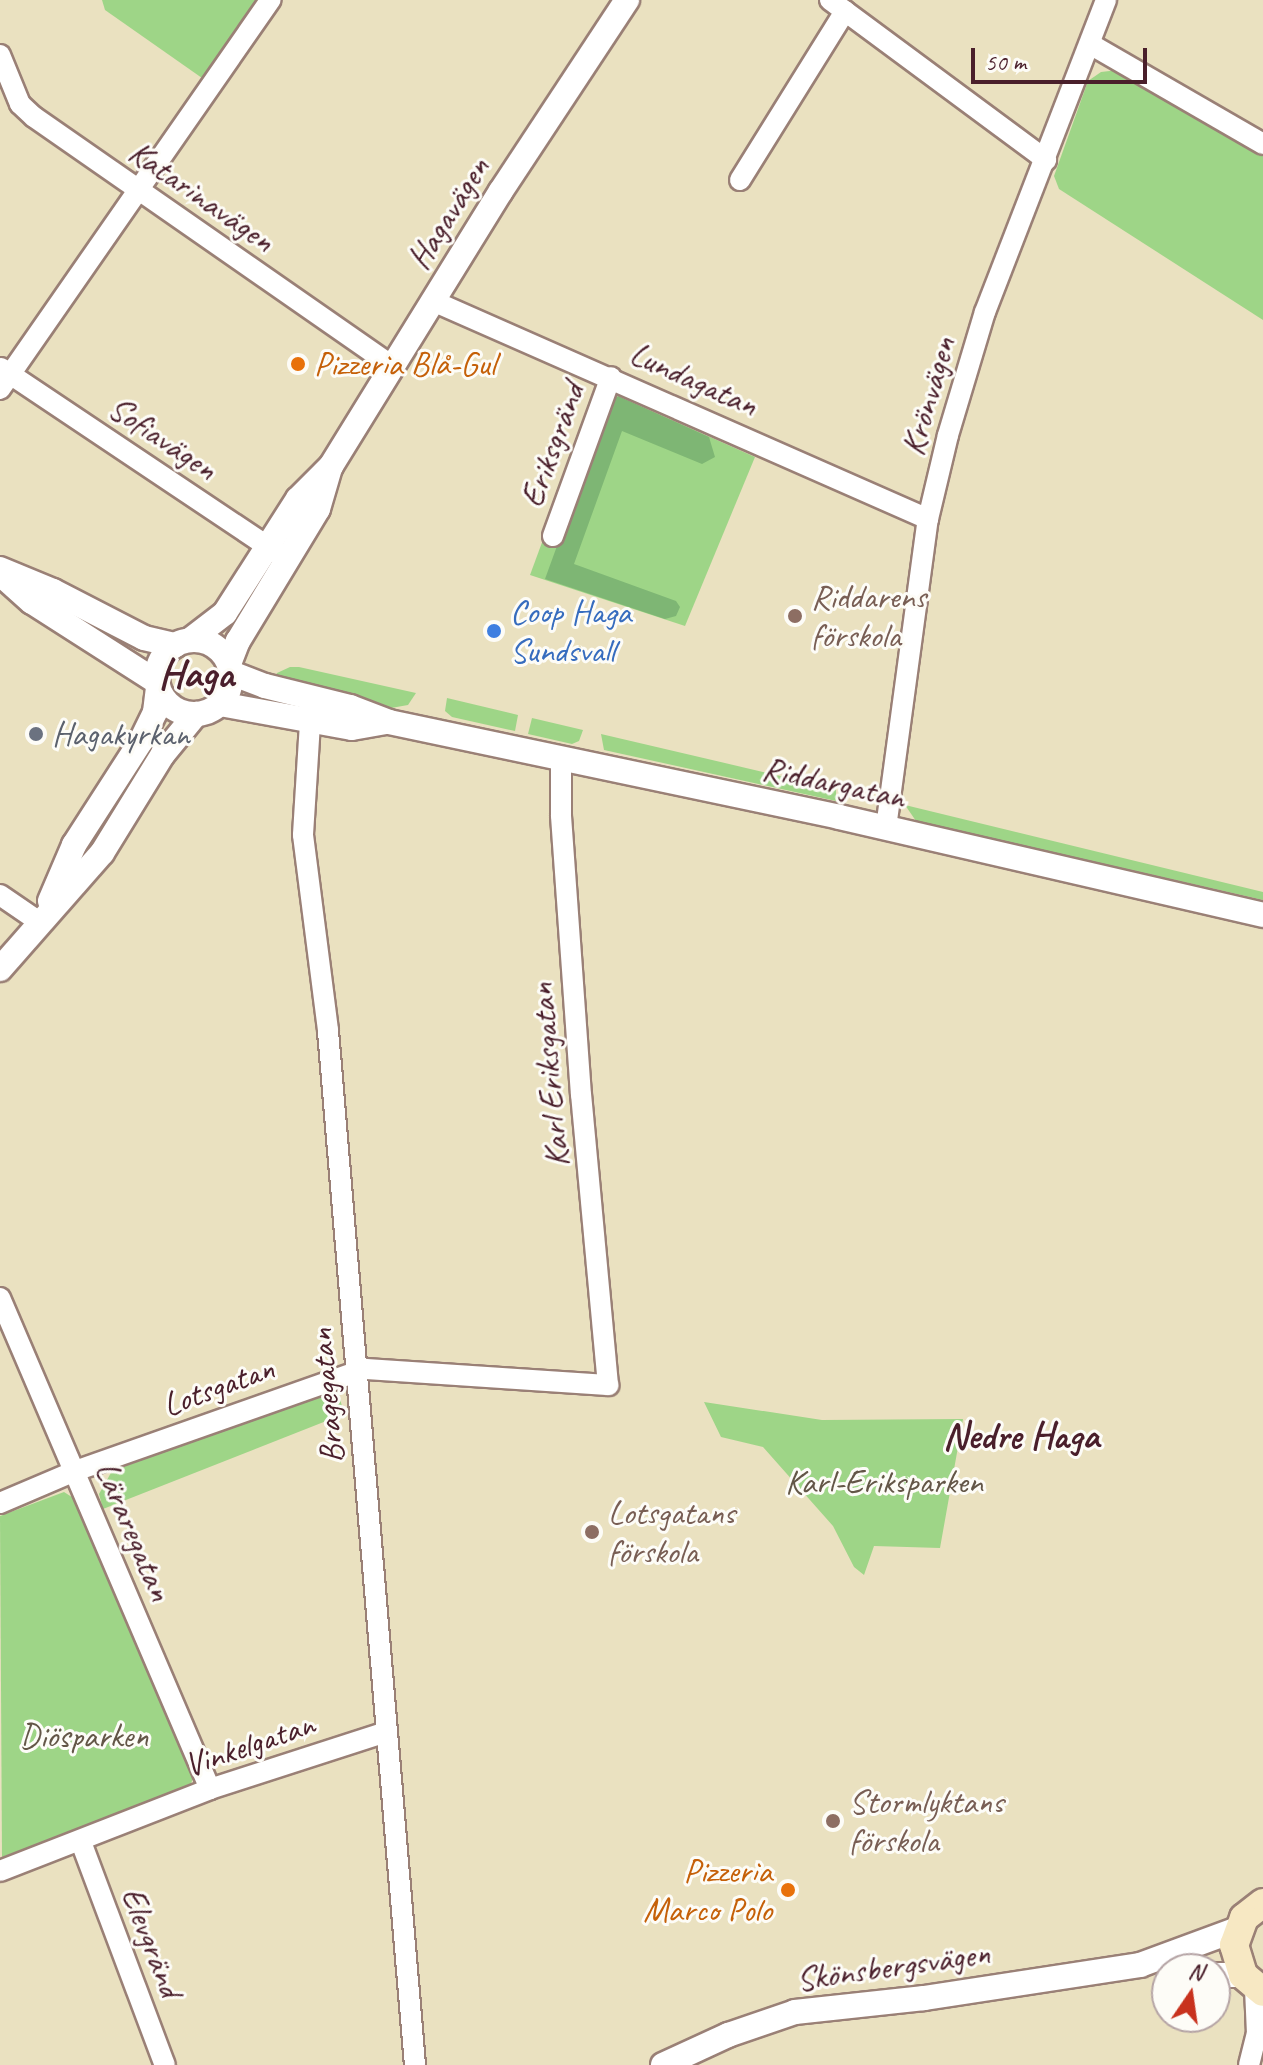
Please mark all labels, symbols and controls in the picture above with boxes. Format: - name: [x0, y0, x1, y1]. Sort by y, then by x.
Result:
- scale bar: [975, 32, 1151, 82]
- text: 50 m: [985, 47, 1026, 77]
- street label: Katarinavägen: [122, 131, 282, 261]
- street label: Hagavägen: [398, 150, 498, 276]
- street label: Krönvägen: [892, 332, 964, 460]
- street label: Lundagatan: [624, 333, 764, 425]
- place label: Pizzeria Blå-Gul: [314, 344, 496, 384]
- marker: Pizzeria Blå-Gul: [289, 355, 307, 373]
- street label: Eriksgränd: [511, 378, 593, 512]
- street label: Sofiavägen: [101, 387, 225, 489]
- place label: Riddarens förskola: [811, 576, 926, 656]
- place label: Coop Haga Sundsvall: [510, 591, 631, 670]
- marker: Riddarens förskola: [786, 607, 804, 625]
- marker: Coop Haga Sundsvall: [485, 622, 503, 640]
- district label: Haga: [158, 649, 234, 699]
- place label: Hagakyrkan: [52, 714, 190, 754]
- marker: Hagakyrkan: [27, 725, 45, 743]
- street label: Riddargatan: [759, 747, 909, 817]
- street label: Karl Eriksgatan: [521, 982, 577, 1168]
- street label: Bragegatan: [300, 1327, 352, 1465]
- street label: Lotsgatan: [157, 1347, 279, 1425]
- district label: Nedre Haga: [943, 1413, 1099, 1459]
- street label: Läraregatan: [87, 1455, 181, 1607]
- park label: Karl-Eriksparken: [785, 1462, 983, 1502]
- place label: Lotsgatans förskola: [608, 1492, 735, 1572]
- marker: Lotsgatans förskola: [583, 1523, 601, 1541]
- street label: Vinkelgatan: [179, 1703, 319, 1785]
- park label: Diösparken: [20, 1716, 148, 1756]
- place label: Stormlyktans förskola: [849, 1781, 1003, 1860]
- marker: Stormlyktans förskola: [824, 1812, 842, 1830]
- place label: Pizzeria Marco Polo: [644, 1850, 772, 1930]
- marker: Pizzeria Marco Polo: [779, 1881, 797, 1899]
- street label: Elevgränd: [113, 1882, 191, 2002]
- street label: Skönsbergsvägen: [794, 1932, 992, 2000]
- north arrow: [1151, 1953, 1231, 2033]
- text: N: [1186, 1956, 1206, 1987]

